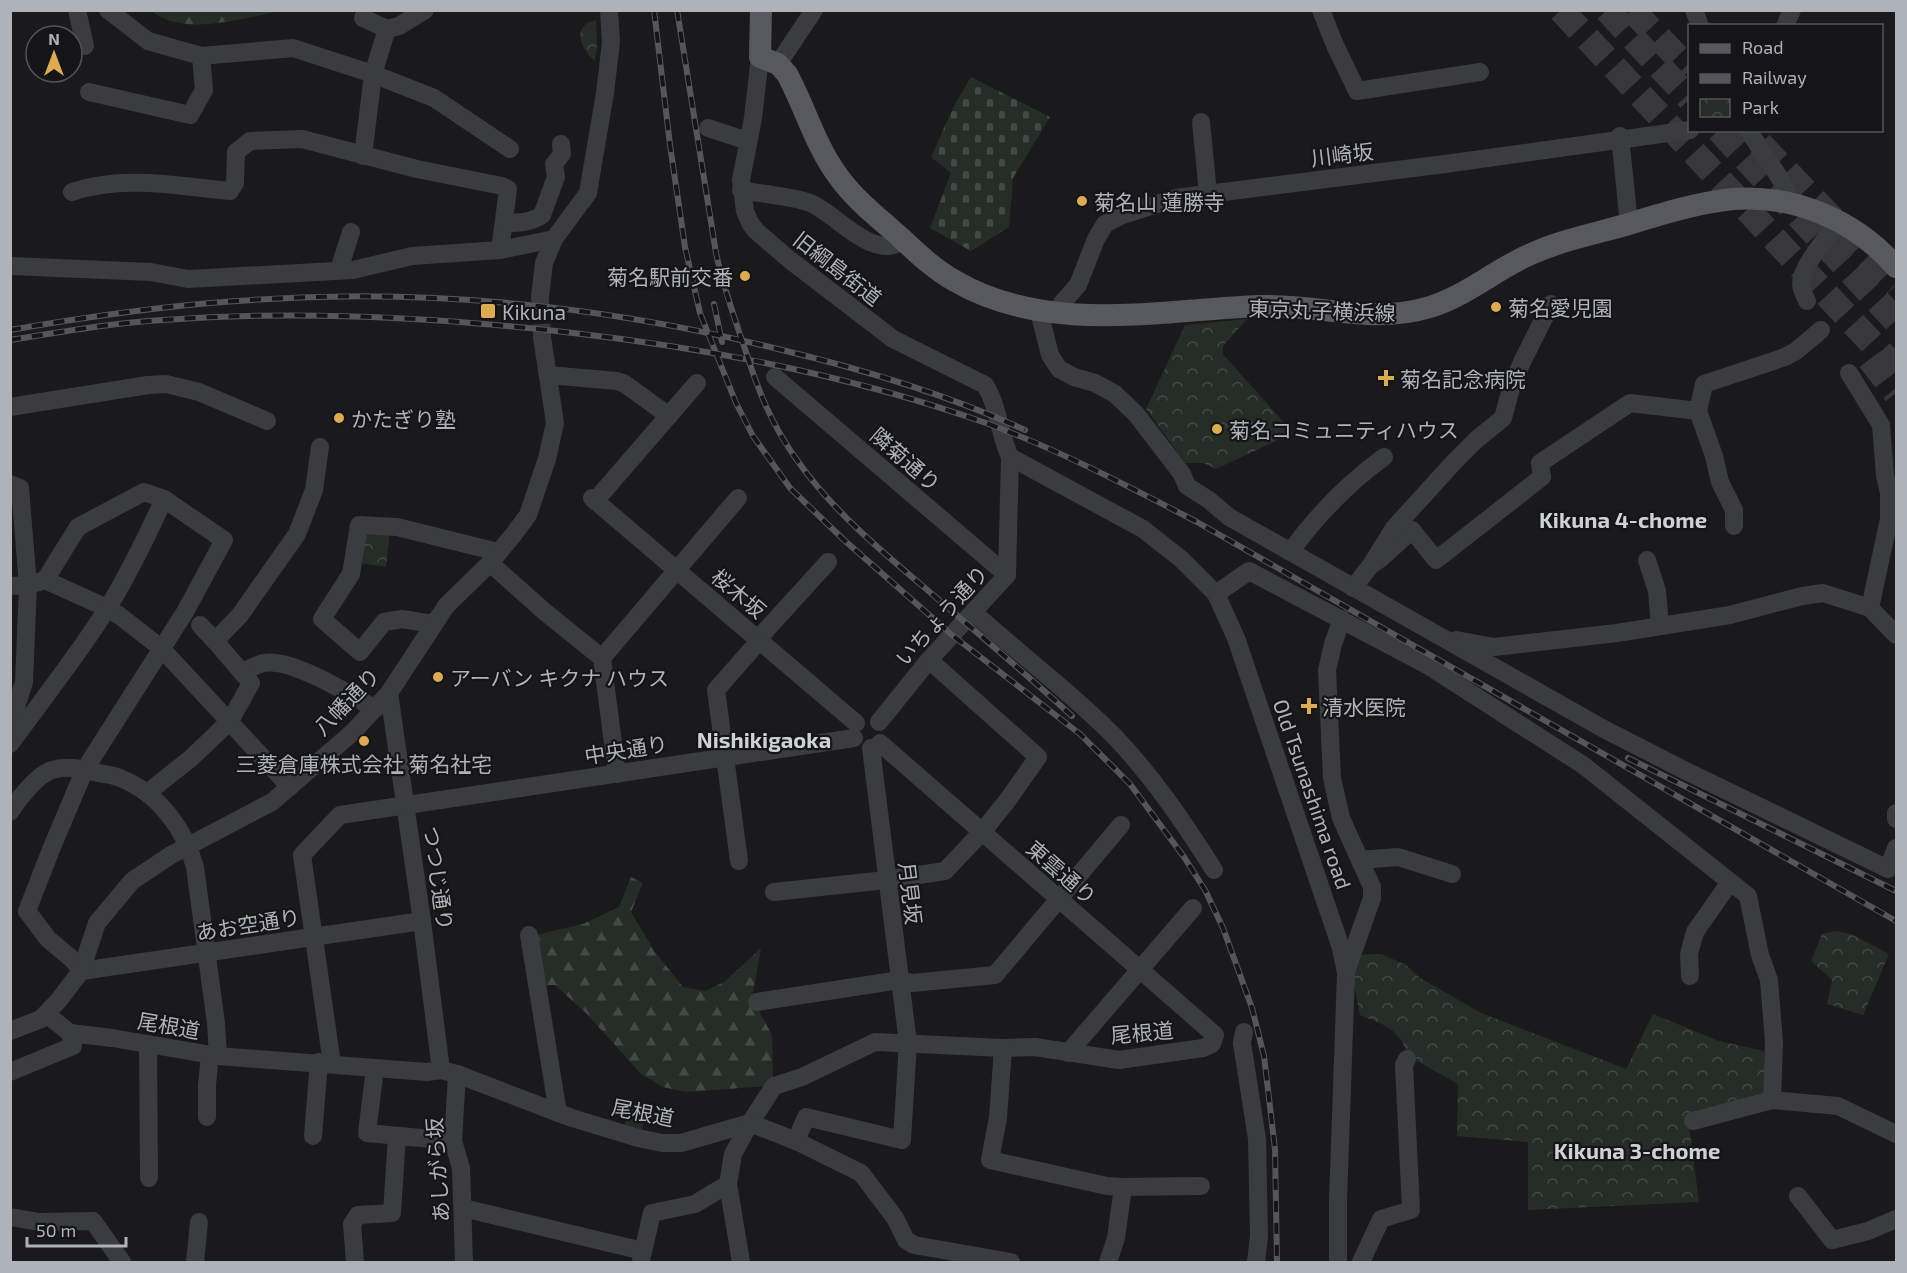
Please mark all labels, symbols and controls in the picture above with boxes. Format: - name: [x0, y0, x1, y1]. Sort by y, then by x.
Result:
- north arrow: [24, 24, 84, 84]
- legend: [1688, 24, 1883, 132]
- text: N: [48, 29, 60, 48]
- text: Road: [1742, 36, 1783, 58]
- text: Railway: [1742, 66, 1807, 88]
- text: Park: [1742, 96, 1779, 118]
- street label: 川崎坂: [1309, 138, 1375, 170]
- place label: 菊名山 蓮勝寺: [1094, 189, 1225, 214]
- marker: 菊名山 蓮勝寺: [1075, 194, 1089, 208]
- street label: 旧綱島街道: [789, 226, 887, 310]
- place label: 菊名駅前交番: [607, 264, 733, 289]
- marker: 菊名駅前交番: [738, 269, 752, 283]
- street label: 東京丸子横浜線: [1248, 295, 1396, 325]
- place label: 菊名愛児園: [1508, 295, 1613, 320]
- place label: Kikuna: [502, 299, 566, 324]
- marker: 菊名愛児園: [1489, 300, 1503, 314]
- marker: Kikuna: [479, 302, 497, 320]
- place label: 菊名記念病院: [1400, 366, 1526, 391]
- marker: 菊名記念病院: [1377, 369, 1395, 387]
- place label: かたぎり塾: [351, 406, 456, 431]
- marker: かたぎり塾: [332, 411, 346, 425]
- place label: 菊名コミュニティハウス: [1229, 417, 1459, 442]
- street label: 隣菊通り: [866, 422, 946, 496]
- marker: 菊名コミュニティハウス: [1210, 422, 1224, 436]
- district label: Kikuna 4-chome: [1539, 506, 1707, 532]
- street label: いちょう通り: [890, 560, 992, 670]
- street label: 桜木坂: [707, 563, 771, 623]
- street label: 八幡通り: [308, 662, 384, 740]
- place label: アーバン キクナ ハウス: [450, 665, 669, 690]
- marker: アーバン キクナ ハウス: [431, 670, 445, 684]
- place label: 清水医院: [1322, 694, 1406, 719]
- street label: Old Tsunashima road: [1269, 696, 1357, 892]
- marker: 清水医院: [1300, 697, 1318, 715]
- district label: Nishikigaoka: [697, 726, 831, 752]
- street label: 中央通り: [583, 730, 669, 768]
- marker: 三菱倉庫株式会社 菊名社宅: [357, 734, 371, 748]
- place label: 三菱倉庫株式会社 菊名社宅: [236, 751, 492, 776]
- street label: つつじ通り: [419, 824, 459, 932]
- street label: 東雲通り: [1022, 835, 1102, 909]
- street label: 月見坂: [895, 860, 927, 926]
- street label: あお空通り: [194, 903, 302, 945]
- street label: 尾根道: [136, 1007, 202, 1043]
- street label: 尾根道: [1110, 1017, 1174, 1047]
- street label: 尾根道: [610, 1094, 676, 1130]
- street label: あしがら坂: [421, 1117, 453, 1223]
- district label: Kikuna 3-chome: [1554, 1137, 1720, 1163]
- scale bar: [27, 1210, 126, 1248]
- text: 50 m: [36, 1219, 76, 1241]

